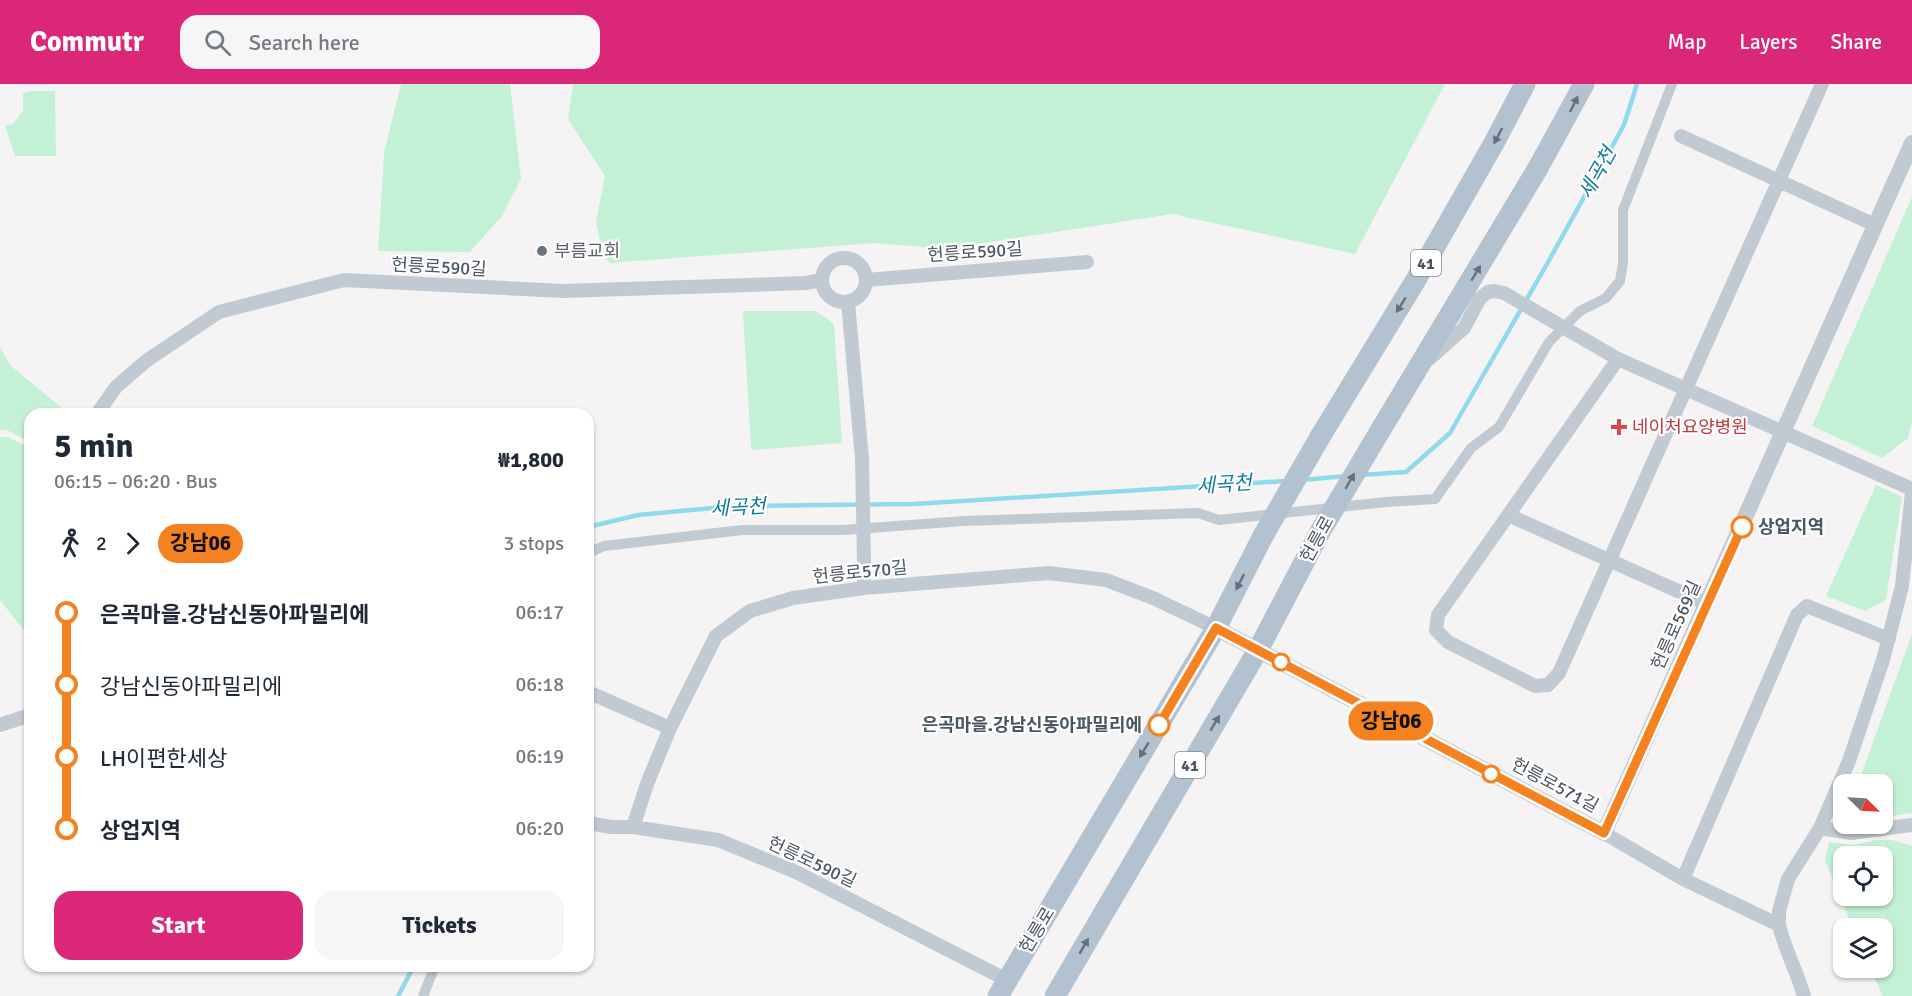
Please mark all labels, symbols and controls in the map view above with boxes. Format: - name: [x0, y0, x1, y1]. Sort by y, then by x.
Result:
- search box: [180, 15, 600, 69]
- text: Commutr: [30, 25, 144, 59]
- icon: search: [201, 26, 234, 59]
- text: Search here: [249, 29, 360, 56]
- text: Map: [1668, 29, 1706, 55]
- text: Layers: [1739, 29, 1797, 55]
- text: Share: [1830, 29, 1882, 55]
- one-way arrow: [1569, 96, 1578, 113]
- one-way arrow: [1493, 128, 1503, 145]
- water label: 세곡천: [1573, 141, 1623, 203]
- street label: 헌릉로590길: [927, 238, 1023, 266]
- place label: 부름교회: [554, 240, 620, 262]
- marker: 부름교회: [535, 244, 549, 258]
- road number: 41: [1411, 250, 1441, 276]
- street label: 헌릉로590길: [391, 254, 487, 280]
- one-way arrow: [1471, 264, 1481, 281]
- one-way arrow: [1396, 297, 1407, 313]
- place label: 네이처요양병원: [1632, 416, 1748, 438]
- marker: 네이처요양병원: [1610, 418, 1628, 436]
- text: 5 min: [54, 426, 134, 467]
- text: ₩1,800: [498, 446, 564, 473]
- text: 06:15 – 06:20 · Bus: [54, 469, 217, 494]
- water label: 세곡천: [1196, 470, 1255, 499]
- one-way arrow: [1345, 472, 1355, 489]
- water label: 세곡천: [710, 493, 769, 521]
- street label: 헌릉로: [1295, 512, 1339, 566]
- marker: 상업지역: [1731, 516, 1753, 538]
- place label: 상업지역: [1758, 516, 1824, 538]
- icon: walk: [54, 527, 87, 560]
- icon: forward: [116, 527, 149, 560]
- text: 강남06: [170, 530, 231, 556]
- text: 2: [96, 531, 107, 556]
- text: 3 stops: [503, 531, 564, 556]
- street label: 헌릉로570길: [811, 556, 909, 588]
- one-way arrow: [1235, 574, 1245, 591]
- street label: 헌릉로569길: [1647, 577, 1705, 673]
- text: 06:17: [515, 600, 564, 625]
- text: 은곡마을.강남신동아파밀리에: [100, 601, 369, 628]
- unlabelled marker: [1272, 653, 1290, 671]
- text: 06:18: [515, 672, 564, 697]
- text: 강남신동아파밀리에: [100, 673, 282, 700]
- line badge: 강남06: [1349, 702, 1433, 740]
- text: 강남06: [1360, 708, 1422, 734]
- place label: 은곡마을.강남신동아파밀리에: [922, 714, 1142, 736]
- marker: 은곡마을.강남신동아파밀리에: [1148, 714, 1170, 736]
- one-way arrow: [1210, 714, 1220, 731]
- one-way arrow: [1138, 742, 1149, 758]
- text: 06:19: [515, 744, 564, 769]
- text: LH이편한세상: [100, 745, 227, 772]
- road number: 41: [1175, 752, 1205, 778]
- street label: 헌릉로571길: [1508, 753, 1602, 817]
- unlabelled marker: [1482, 765, 1500, 783]
- north arrow: [1833, 774, 1893, 834]
- map controls: [1833, 774, 1893, 978]
- text: 06:20: [515, 816, 564, 841]
- text: 상업지역: [100, 817, 181, 844]
- street label: 헌릉로590길: [764, 832, 860, 892]
- button: locate: [1833, 846, 1893, 906]
- button: Start: [54, 891, 303, 960]
- button: Tickets: [315, 891, 564, 960]
- street label: 헌릉로: [1015, 903, 1059, 957]
- button: layers: [1833, 918, 1893, 978]
- one-way arrow: [1079, 938, 1090, 954]

